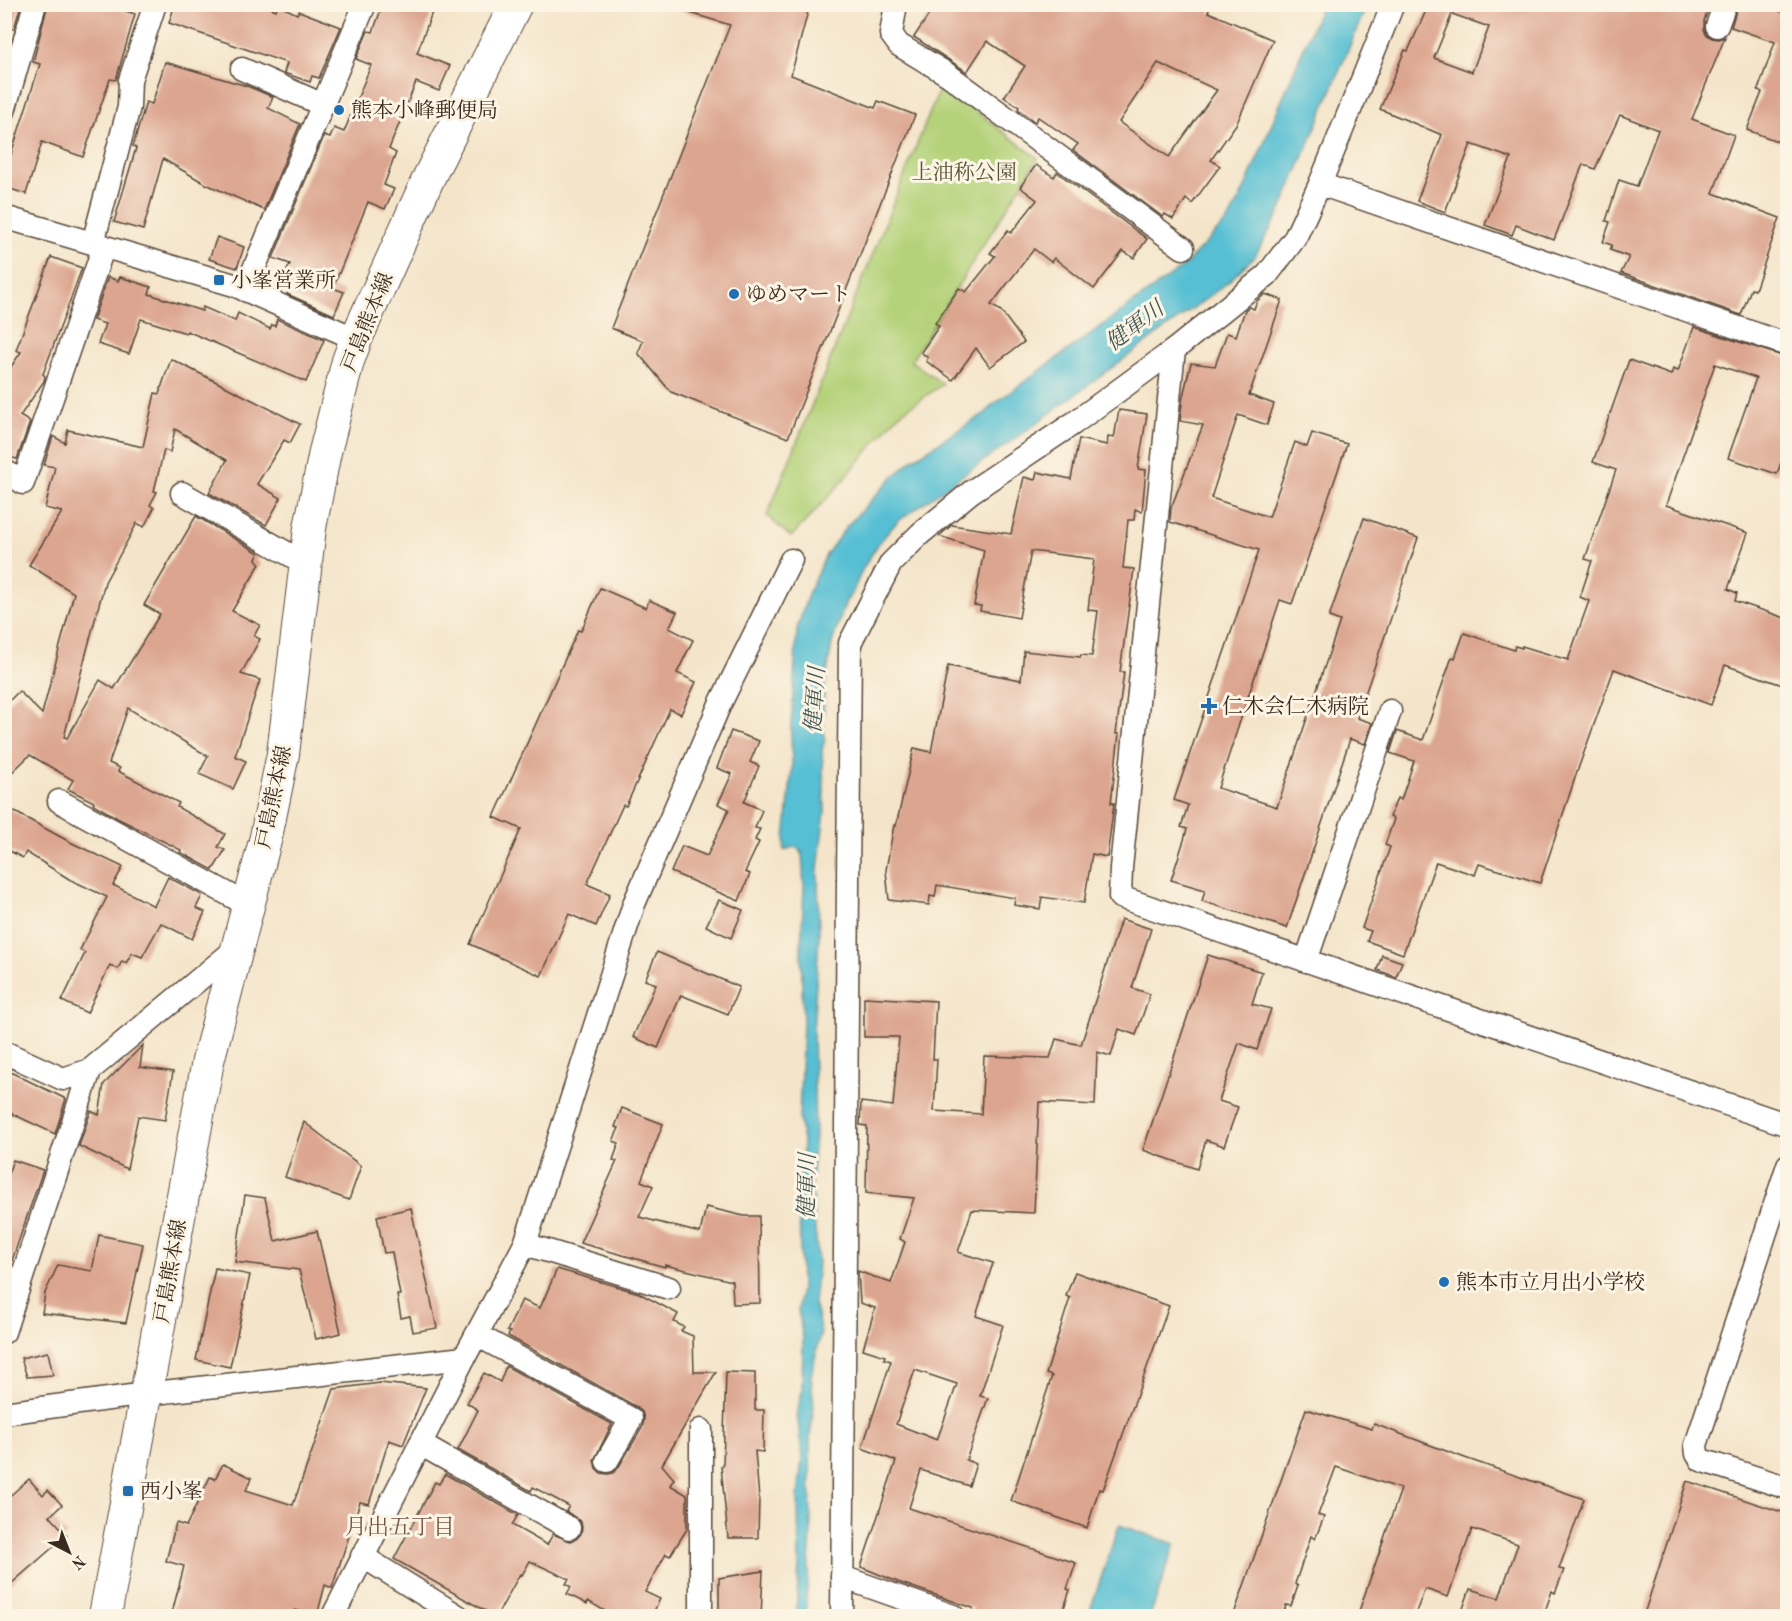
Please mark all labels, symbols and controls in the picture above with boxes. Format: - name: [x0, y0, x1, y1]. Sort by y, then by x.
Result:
- place label: 熊本小峰郵便局: [351, 99, 498, 122]
- marker: 熊本小峰郵便局: [332, 103, 346, 117]
- park label: 上油称公園: [912, 161, 1017, 184]
- place label: 小峯営業所: [231, 269, 336, 292]
- street label: 戸島熊本線: [337, 269, 398, 375]
- marker: 小峯営業所: [212, 273, 226, 287]
- place label: ゆめマート: [746, 284, 851, 306]
- marker: ゆめマート: [727, 287, 741, 301]
- water label: 健軍川: [1101, 295, 1170, 355]
- water label: 健軍川: [801, 664, 829, 734]
- place label: 仁木会仁木病院: [1222, 695, 1369, 718]
- marker: 仁木会仁木病院: [1200, 697, 1218, 715]
- street label: 戸島熊本線: [251, 743, 296, 851]
- water label: 健軍川: [794, 1151, 820, 1219]
- street label: 戸島熊本線: [150, 1217, 191, 1325]
- place label: 熊本市立月出小学校: [1456, 1271, 1645, 1294]
- marker: 熊本市立月出小学校: [1437, 1275, 1451, 1289]
- place label: 西小峯: [140, 1480, 203, 1503]
- marker: 西小峯: [121, 1484, 135, 1498]
- district label: 月出五丁目: [345, 1515, 455, 1539]
- north arrow: [39, 1522, 99, 1582]
- text: N: [67, 1552, 88, 1572]

